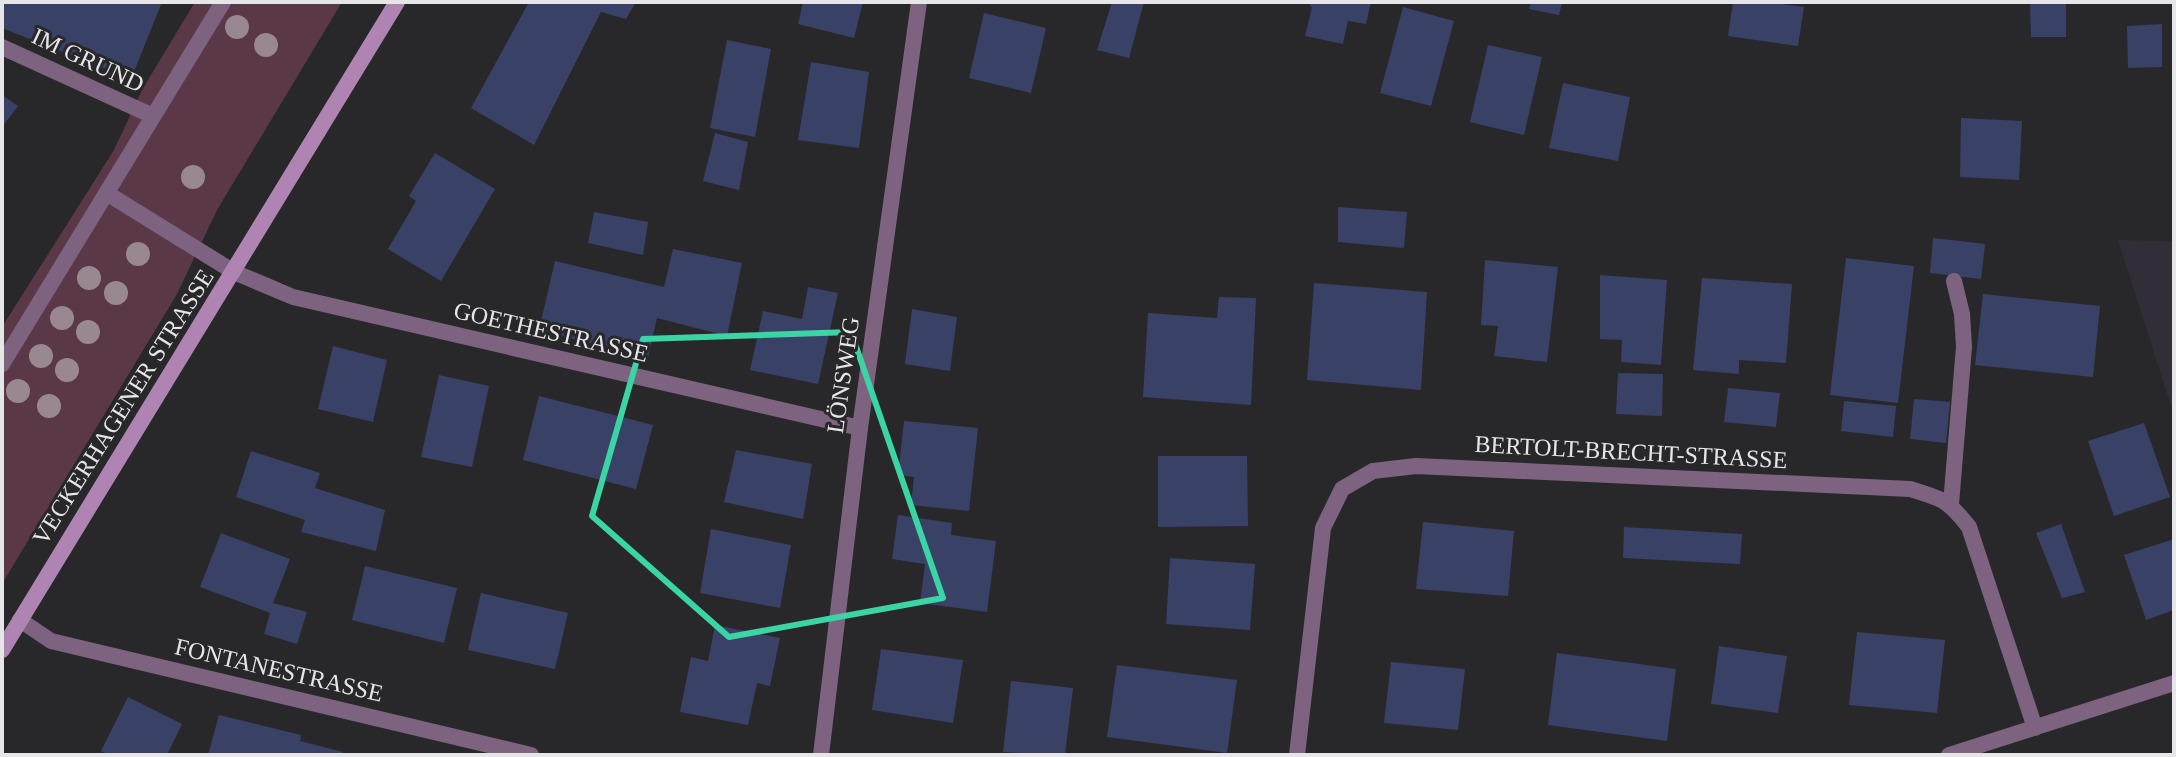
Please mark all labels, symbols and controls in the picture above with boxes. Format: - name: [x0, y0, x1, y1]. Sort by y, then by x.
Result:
- street label: IM GRUND: [28, 23, 148, 97]
- street label: VECKERHAGENER STRASSE: [27, 265, 219, 549]
- street label: GOETHESTRASSE: [451, 297, 651, 367]
- street label: LÖNSWEG: [822, 315, 864, 435]
- street label: BERTOLT-BRECHT-STRASSE: [1474, 431, 1788, 473]
- street label: FONTANESTRASSE: [172, 633, 386, 707]

